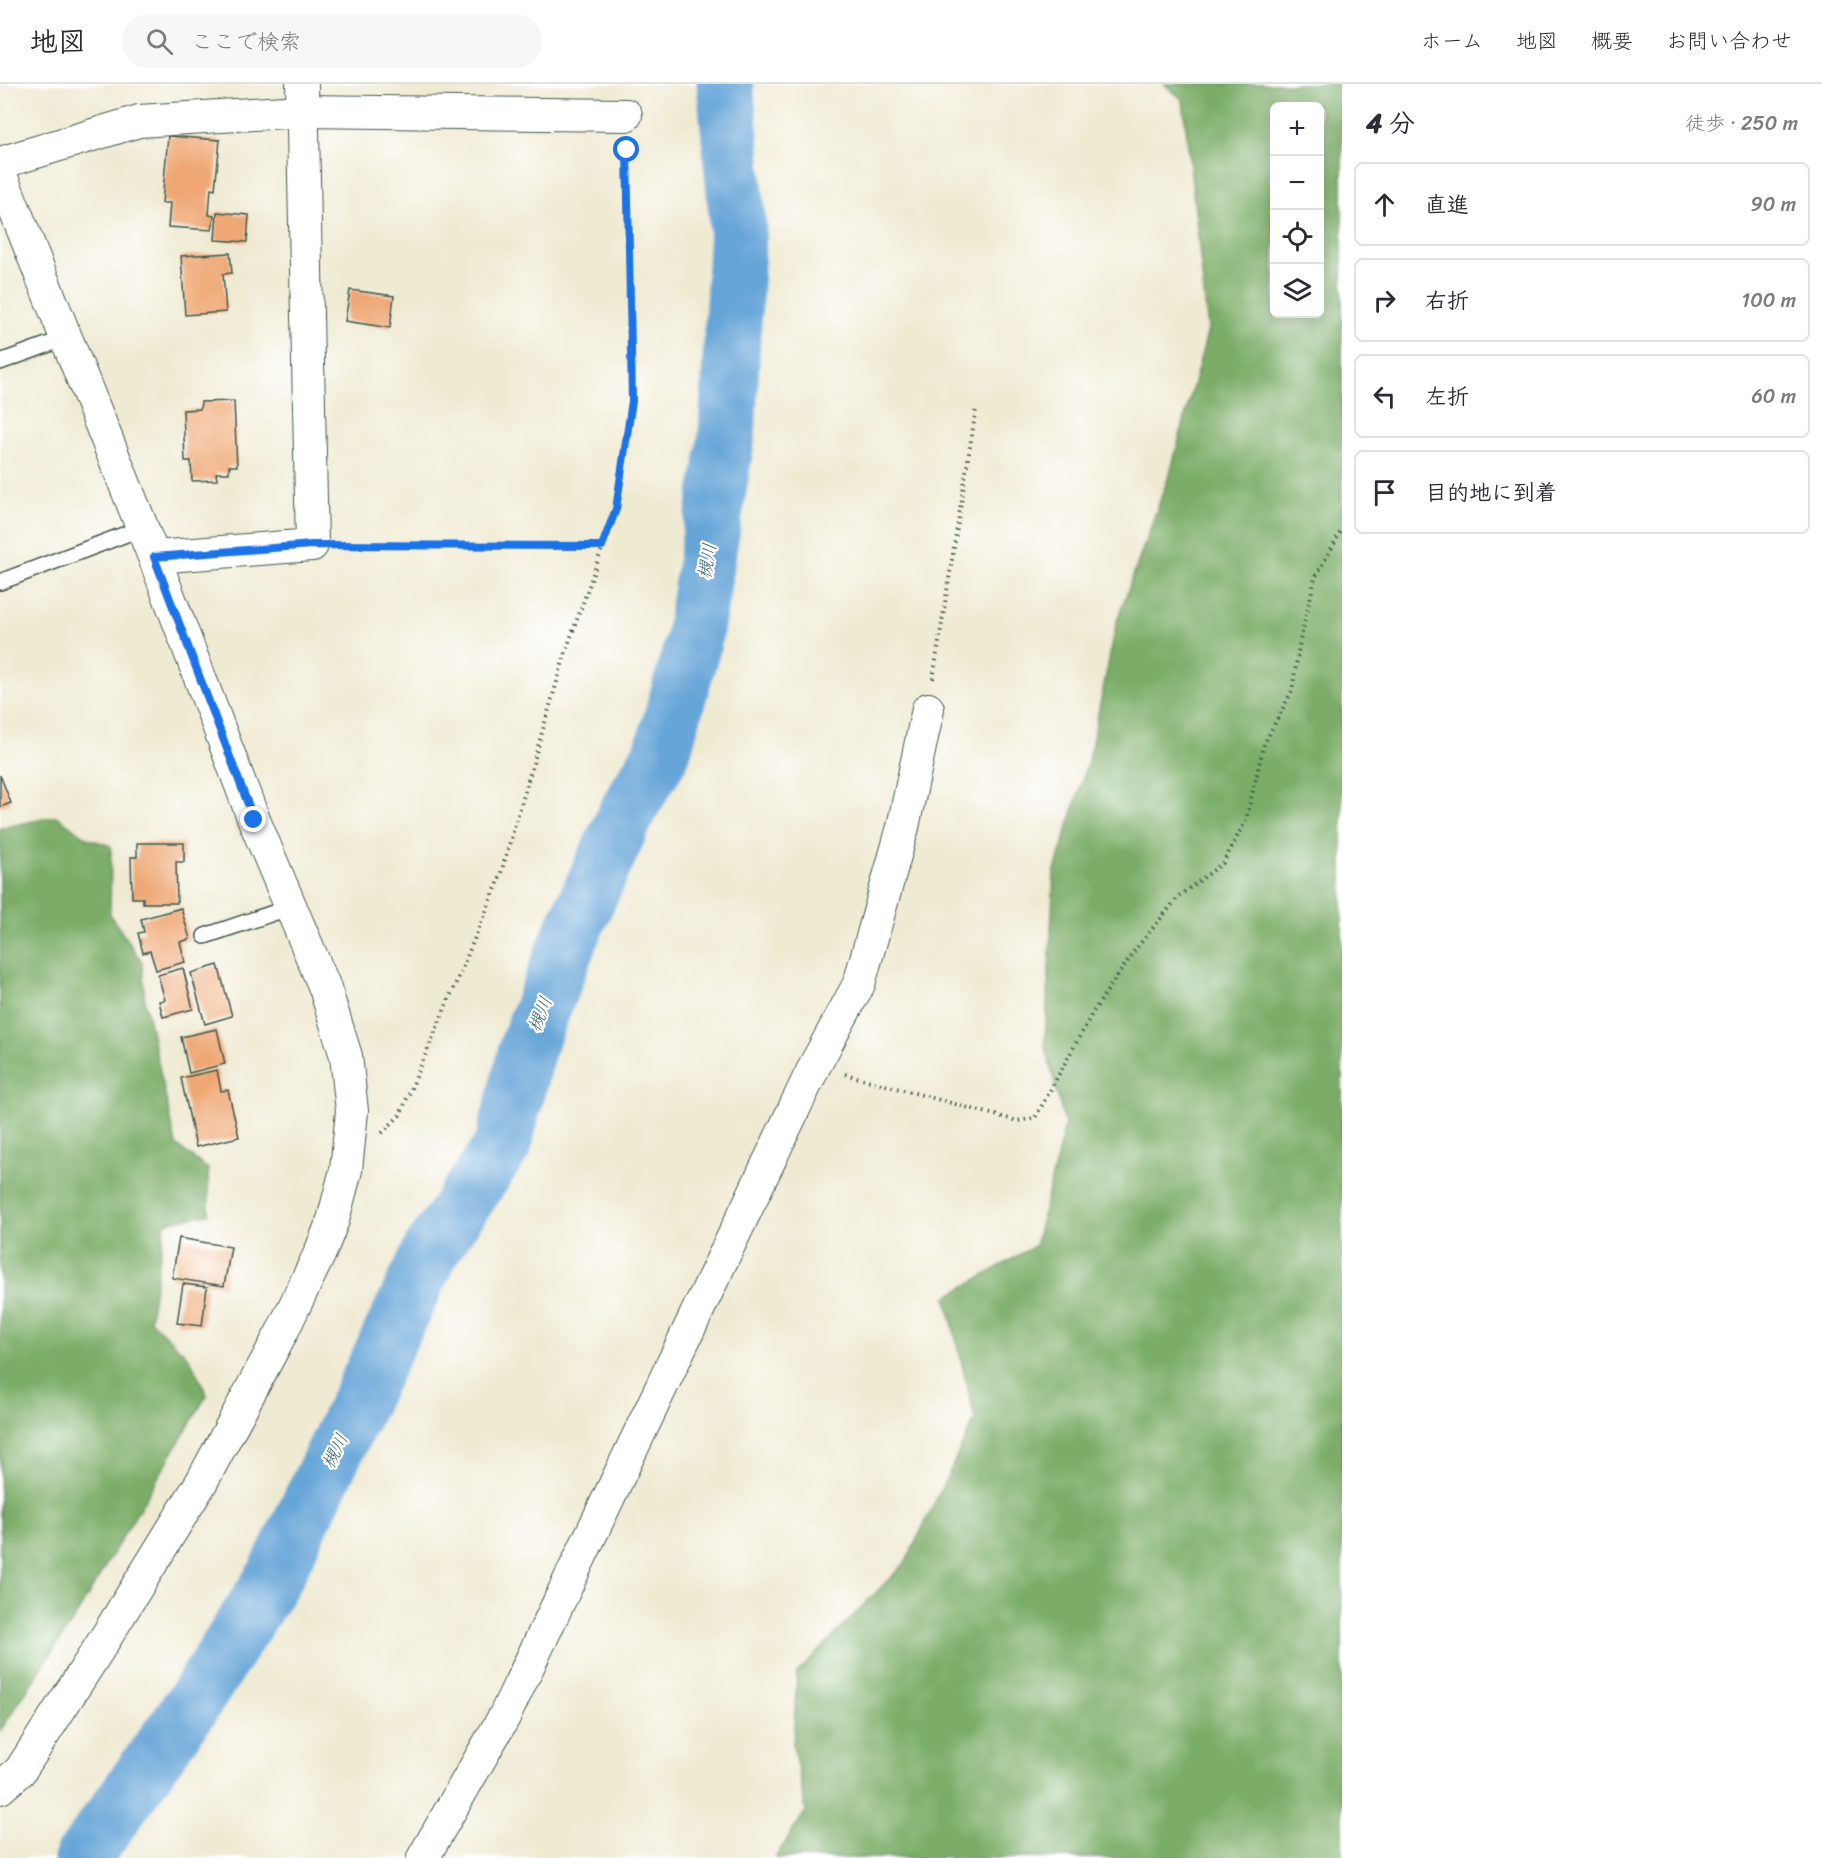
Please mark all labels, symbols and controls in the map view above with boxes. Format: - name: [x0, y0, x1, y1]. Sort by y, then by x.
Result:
- search box: [122, 14, 542, 68]
- text: 地図: [30, 17, 86, 66]
- text: ここで検索: [191, 22, 301, 61]
- text: ホーム: [1421, 22, 1483, 60]
- text: 地図: [1516, 22, 1558, 60]
- text: 概要: [1591, 22, 1633, 60]
- text: お問い合わせ: [1666, 22, 1792, 60]
- icon: search: [143, 25, 176, 58]
- text: 4 分: [1366, 100, 1415, 146]
- map controls: [1270, 102, 1324, 318]
- button: +: [1270, 102, 1324, 156]
- text: 徒歩 · 250 m: [1685, 106, 1798, 141]
- route start: [613, 136, 639, 162]
- button: −: [1270, 156, 1324, 210]
- text: 直進: [1425, 185, 1469, 224]
- text: 90 m: [1751, 187, 1796, 222]
- icon: ahead: [1368, 188, 1401, 221]
- button: locate: [1270, 210, 1324, 264]
- button: layers: [1270, 264, 1324, 318]
- text: 右折: [1425, 281, 1469, 320]
- text: 100 m: [1742, 283, 1796, 318]
- icon: right: [1368, 284, 1401, 317]
- text: 左折: [1425, 377, 1469, 416]
- text: 60 m: [1751, 379, 1796, 414]
- icon: left: [1368, 380, 1401, 413]
- text: 目的地に到着: [1425, 473, 1557, 512]
- icon: arrive: [1368, 476, 1401, 509]
- water label: 槻川: [688, 541, 726, 581]
- route end: [240, 806, 266, 832]
- water label: 槻川: [518, 991, 562, 1037]
- water label: 槻川: [313, 1428, 357, 1474]

